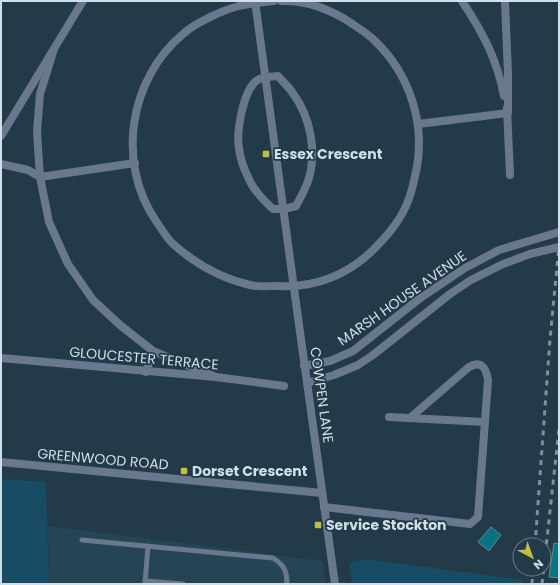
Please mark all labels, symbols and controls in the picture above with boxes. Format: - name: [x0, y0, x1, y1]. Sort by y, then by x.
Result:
- place label: Essex Crescent: [274, 144, 383, 164]
- marker: Essex Crescent: [261, 149, 271, 159]
- street label: MARSH HOUSE AVENUE: [333, 246, 471, 350]
- street label: GLOUCESTER TERRACE: [68, 342, 220, 374]
- street label: COWPEN LANE: [305, 346, 339, 444]
- street label: GREENWOOD ROAD: [36, 443, 170, 475]
- place label: Dorset Crescent: [192, 461, 308, 481]
- marker: Dorset Crescent: [179, 466, 189, 476]
- place label: Service Stockton: [326, 515, 447, 535]
- marker: Service Stockton: [313, 520, 323, 530]
- north arrow: [512, 537, 552, 577]
- text: N: [530, 556, 547, 573]

